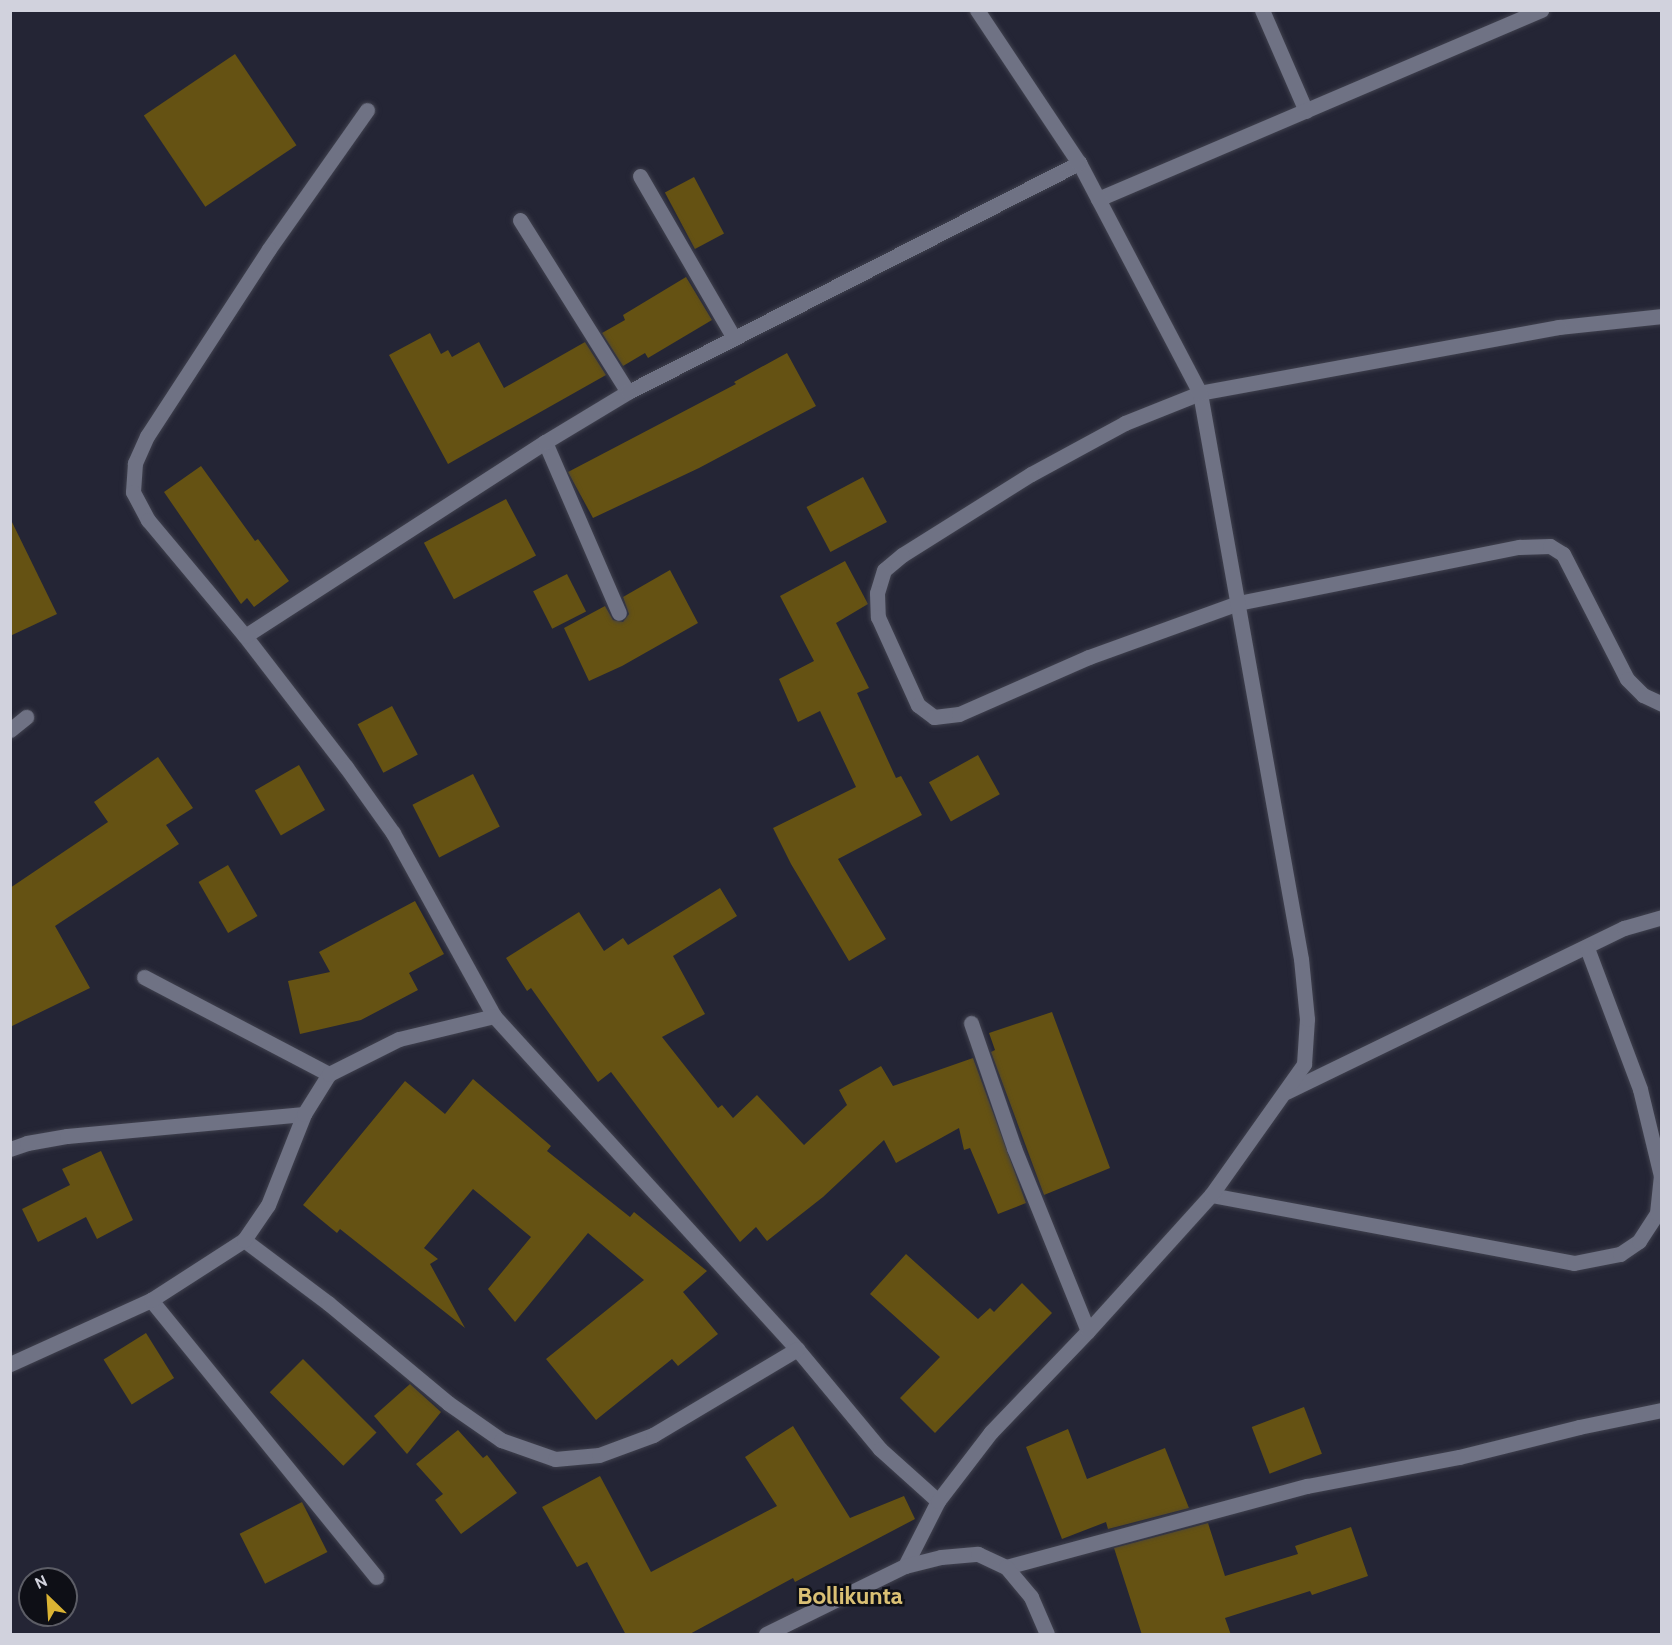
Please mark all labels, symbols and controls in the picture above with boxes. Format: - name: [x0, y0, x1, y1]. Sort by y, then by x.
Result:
- north arrow: [18, 1567, 78, 1627]
- text: N: [32, 1571, 50, 1593]
- district label: Bollikunta: [797, 1582, 903, 1610]

